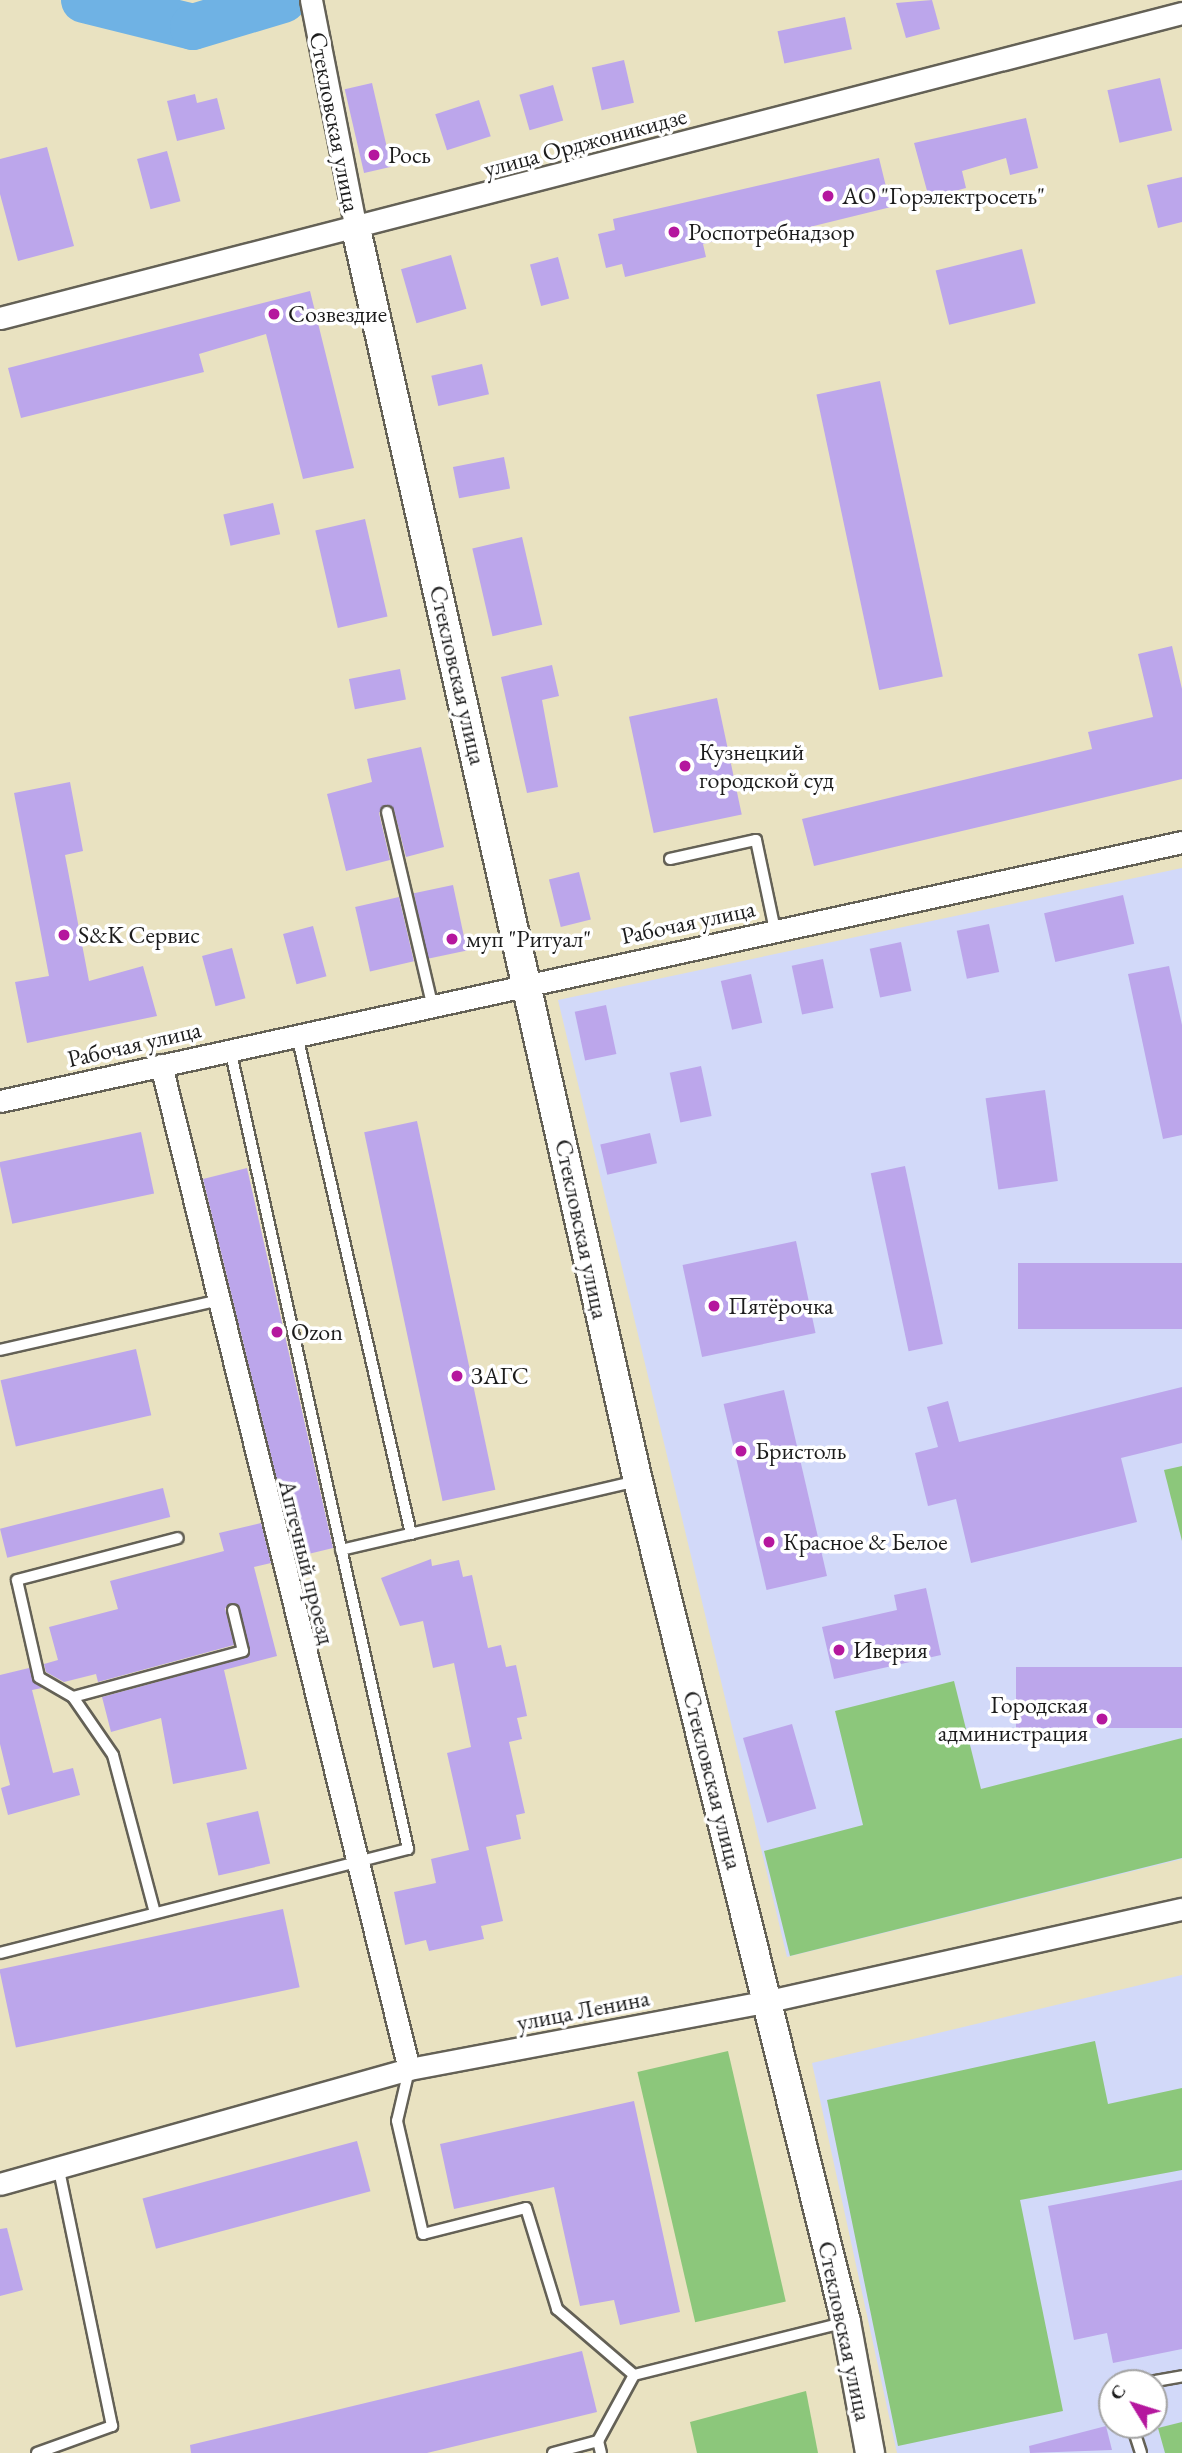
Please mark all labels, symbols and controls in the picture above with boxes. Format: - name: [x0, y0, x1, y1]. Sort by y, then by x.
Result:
- street label: Стекловская улица: [303, 29, 367, 215]
- street label: улица Орджоникидзе: [480, 101, 690, 183]
- place label: Рось: [388, 141, 431, 169]
- marker: Рось: [366, 147, 382, 163]
- place label: АО "Горэлектросеть": [842, 182, 1045, 210]
- marker: АО "Горэлектросеть": [820, 188, 836, 204]
- place label: Роспотребнадзор: [688, 218, 855, 246]
- marker: Роспотребнадзор: [666, 224, 682, 240]
- place label: Созвездие: [288, 300, 387, 328]
- marker: Созвездие: [266, 306, 282, 322]
- street label: Стекловская улица: [423, 583, 493, 767]
- place label: Кузнецкий городской суд: [699, 738, 834, 794]
- marker: Кузнецкий городской суд: [677, 758, 693, 774]
- street label: Рабочая улица: [618, 894, 758, 950]
- place label: S&K Сервис: [78, 921, 200, 949]
- place label: муп "Ритуал": [466, 925, 591, 953]
- marker: S&K Сервис: [56, 927, 72, 943]
- marker: муп "Ритуал": [444, 931, 460, 947]
- street label: Рабочая улица: [64, 1015, 204, 1073]
- street label: Стекловская улица: [549, 1137, 615, 1321]
- place label: Пятёрочка: [728, 1292, 834, 1320]
- marker: Пятёрочка: [706, 1298, 722, 1314]
- place label: Ozon: [291, 1318, 343, 1346]
- marker: Ozon: [269, 1324, 285, 1340]
- place label: ЗАГС: [471, 1362, 529, 1390]
- marker: ЗАГС: [449, 1368, 465, 1384]
- place label: Бристоль: [755, 1437, 846, 1465]
- marker: Бристоль: [733, 1443, 749, 1459]
- street label: Аптечный проезд: [273, 1477, 341, 1647]
- place label: Красное & Белое: [783, 1528, 948, 1556]
- marker: Красное & Белое: [761, 1534, 777, 1550]
- place label: Иверия: [853, 1636, 928, 1664]
- marker: Иверия: [831, 1642, 847, 1658]
- street label: Стекловская улица: [677, 1688, 749, 1872]
- place label: Городская администрация: [938, 1691, 1088, 1747]
- marker: Городская администрация: [1094, 1711, 1110, 1727]
- street label: улица Ленина: [514, 1983, 652, 2037]
- street label: Стекловская улица: [812, 2239, 878, 2423]
- north arrow: [1098, 2369, 1168, 2439]
- text: С: [1104, 2379, 1132, 2405]

